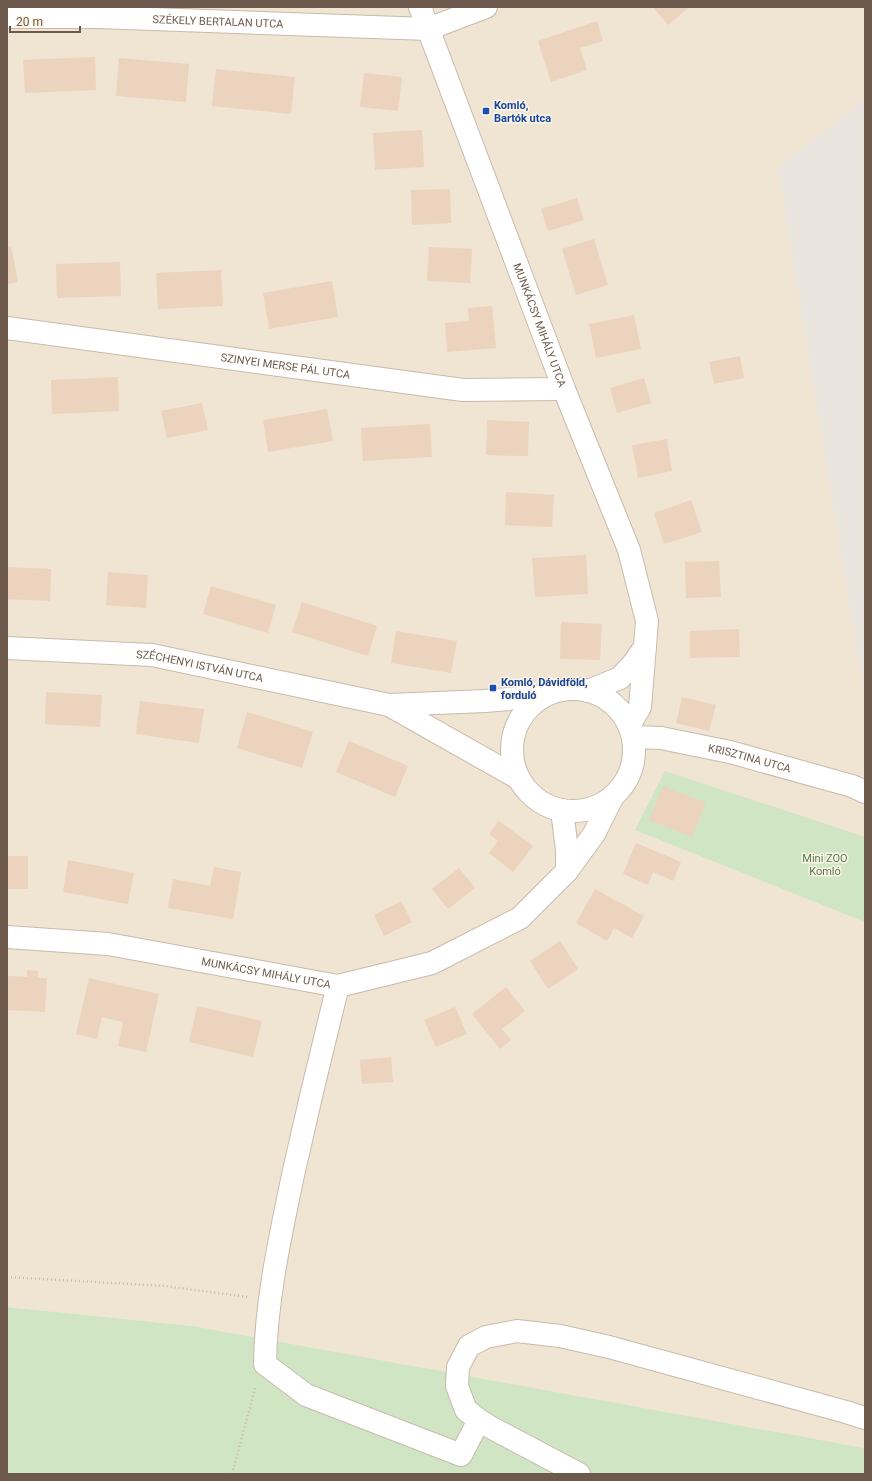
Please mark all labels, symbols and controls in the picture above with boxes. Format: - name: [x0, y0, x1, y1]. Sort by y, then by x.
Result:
- scale bar: [10, 8, 80, 34]
- street label: SZÉKELY BERTALAN UTCA: [152, 13, 284, 31]
- text: 20 m: [16, 15, 43, 29]
- place label: Komló, Bartók utca: [494, 99, 551, 125]
- marker: Komló, Bartók utca: [481, 106, 491, 116]
- street label: MUNKÁCSY MIHÁLY UTCA: [510, 262, 569, 390]
- street label: SZINYEI MERSE PÁL UTCA: [220, 351, 352, 382]
- street label: SZÉCHENYI ISTVÁN UTCA: [136, 648, 265, 685]
- place label: Komló, Dávidföld, forduló: [501, 676, 588, 702]
- marker: Komló, Dávidföld, forduló: [488, 683, 498, 693]
- street label: KRISZTINA UTCA: [707, 742, 793, 776]
- park label: Mini ZOO Komló: [802, 852, 848, 878]
- street label: MUNKÁCSY MIHÁLY UTCA: [200, 955, 333, 992]

